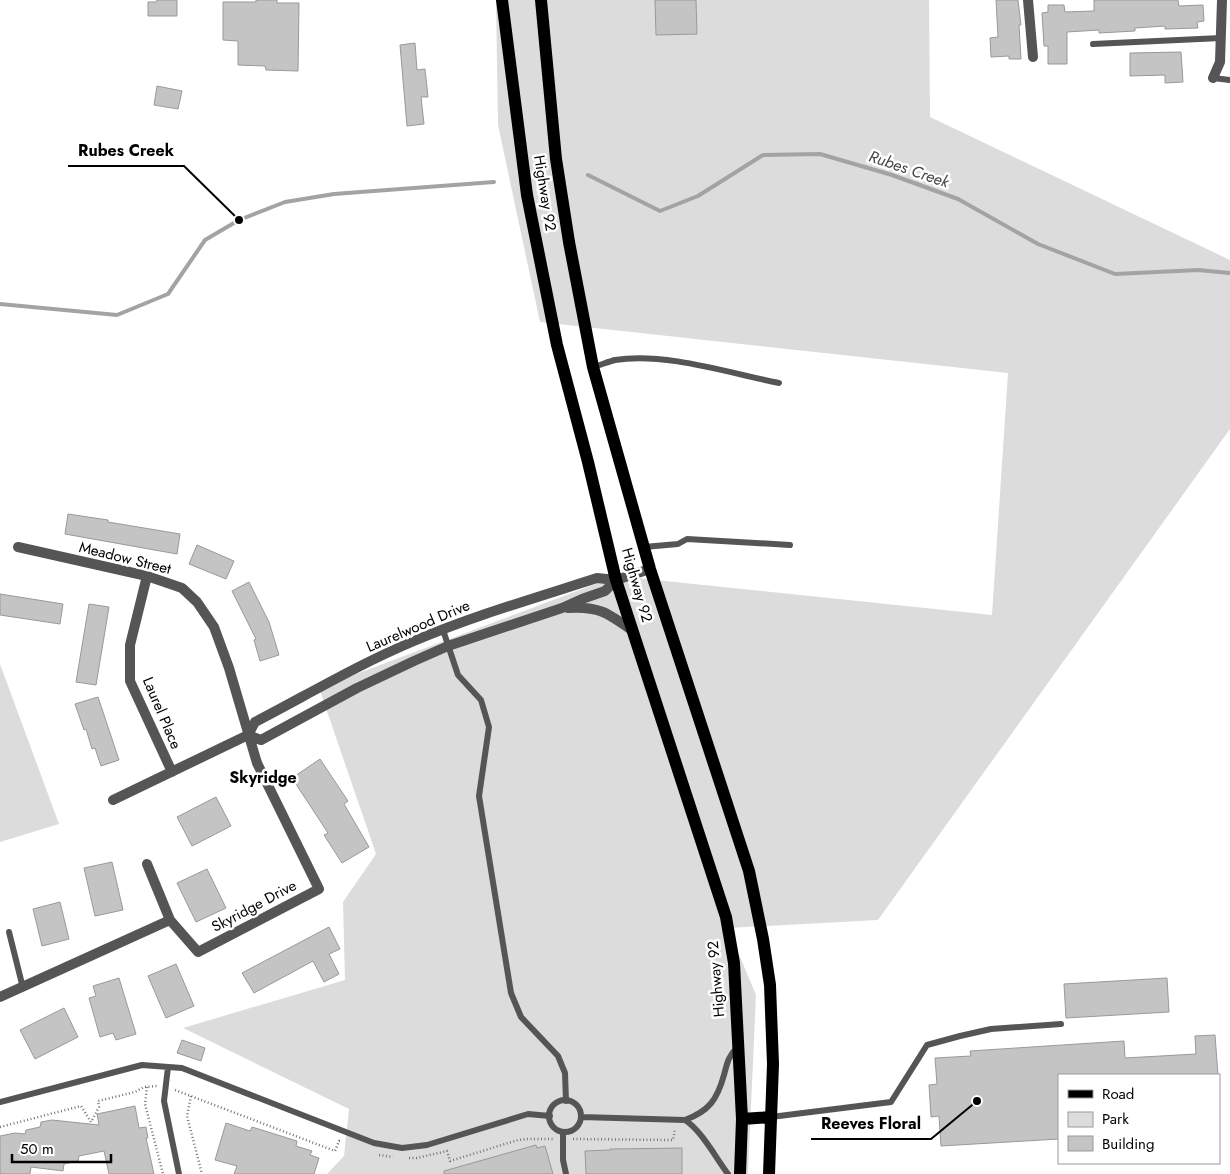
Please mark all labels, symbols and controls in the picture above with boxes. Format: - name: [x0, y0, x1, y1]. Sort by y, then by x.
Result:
- callout: Rubes Creek: [68, 135, 184, 166]
- text: Rubes Creek: [78, 139, 175, 162]
- water label: Rubes Creek: [866, 145, 953, 194]
- street label: Highway 92: [528, 153, 562, 233]
- street label: Meadow Street: [77, 536, 174, 580]
- street label: Highway 92: [616, 545, 658, 625]
- street label: Laurelwood Drive: [363, 594, 473, 658]
- street label: Laurel Place: [137, 674, 187, 753]
- district label: Skyridge: [229, 766, 297, 789]
- street label: Skyridge Drive: [208, 874, 301, 938]
- street label: Highway 92: [702, 940, 730, 1018]
- legend: [1058, 1074, 1220, 1164]
- text: Road: [1102, 1083, 1134, 1105]
- callout: Reeves Floral: [811, 1108, 931, 1139]
- text: Park: [1102, 1108, 1129, 1130]
- text: Reeves Floral: [821, 1112, 921, 1135]
- scale bar: [12, 1132, 111, 1164]
- text: Building: [1102, 1133, 1154, 1155]
- text: 50 m: [20, 1138, 54, 1160]

